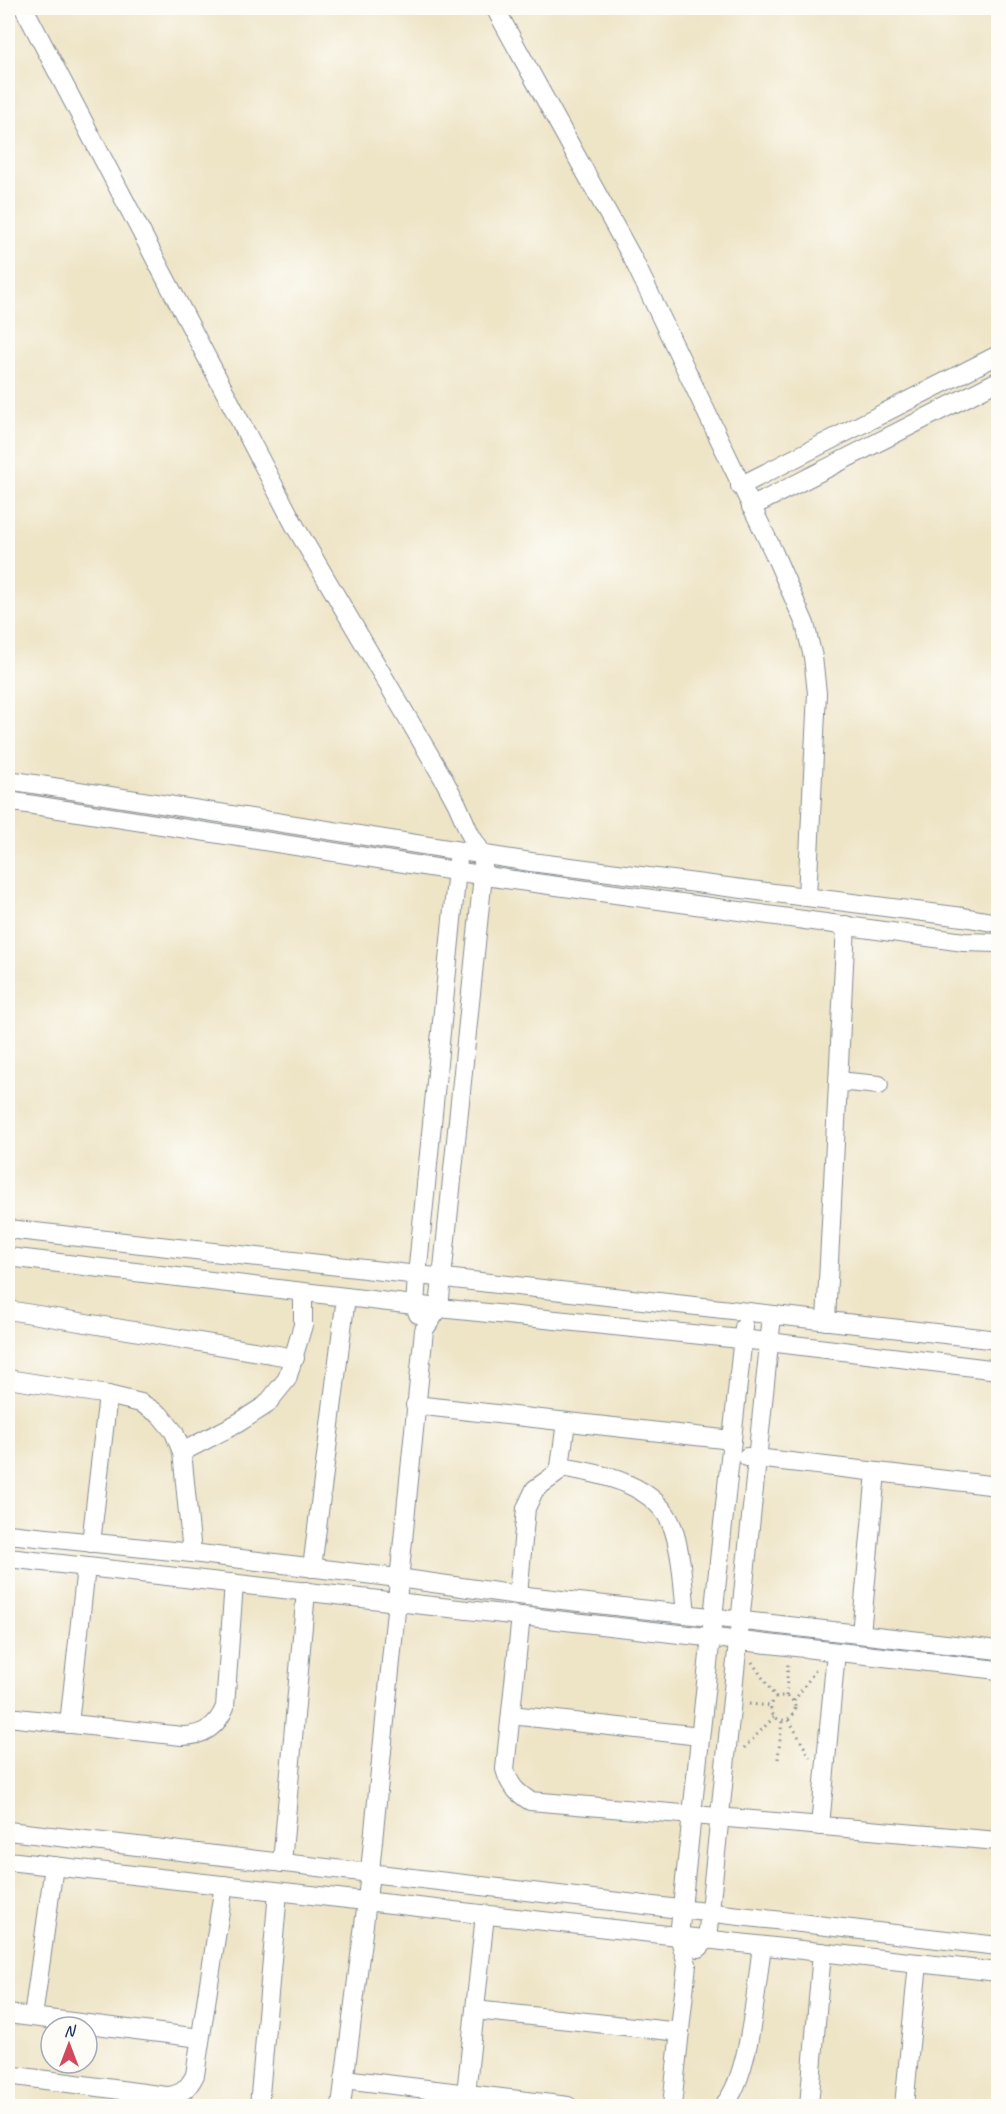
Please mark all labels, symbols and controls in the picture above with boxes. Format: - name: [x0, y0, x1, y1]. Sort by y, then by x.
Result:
- north arrow: [39, 2015, 99, 2075]
- text: N: [64, 2021, 77, 2041]

